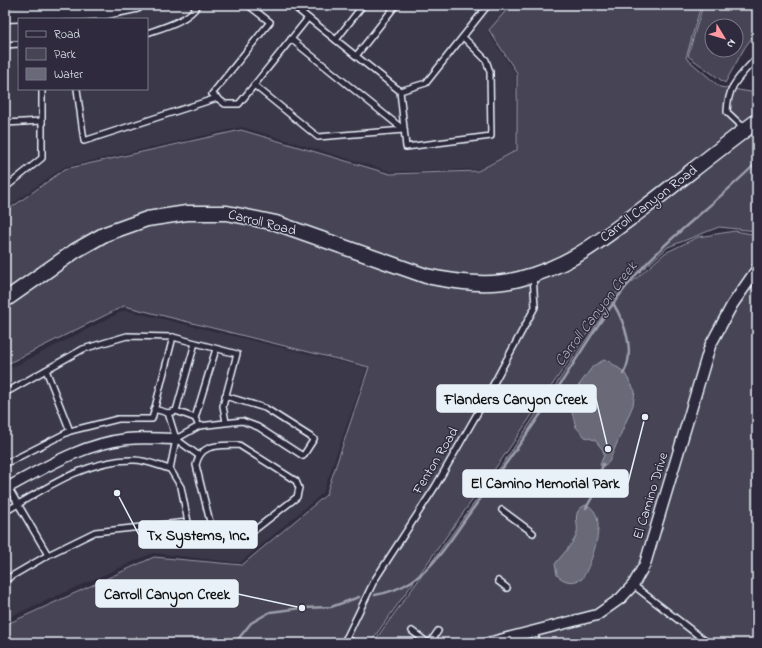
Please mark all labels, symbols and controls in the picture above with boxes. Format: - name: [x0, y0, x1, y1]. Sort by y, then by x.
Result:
- legend: [18, 18, 148, 90]
- north arrow: [704, 18, 744, 58]
- text: Road: [54, 26, 80, 44]
- text: N: [722, 36, 740, 51]
- text: Park: [54, 46, 76, 64]
- text: Water: [54, 66, 83, 84]
- street label: Carroll Canyon Road: [596, 160, 703, 249]
- street label: Carroll Road: [226, 204, 298, 242]
- water label: Carroll Canyon Creek: [549, 256, 644, 372]
- callout: Flanders Canyon Creek: [437, 385, 596, 412]
- text: Flanders Canyon Creek: [443, 389, 588, 413]
- street label: Fenton Road: [407, 423, 464, 499]
- street label: El Camino Drive: [628, 449, 674, 542]
- callout: El Camino Memorial Park: [463, 470, 628, 497]
- text: El Camino Memorial Park: [470, 473, 620, 495]
- callout: Tx Systems, Inc.: [139, 521, 257, 548]
- text: Tx Systems, Inc.: [147, 525, 249, 549]
- callout: Carroll Canyon Creek: [96, 580, 238, 607]
- text: Carroll Canyon Creek: [104, 584, 230, 608]

